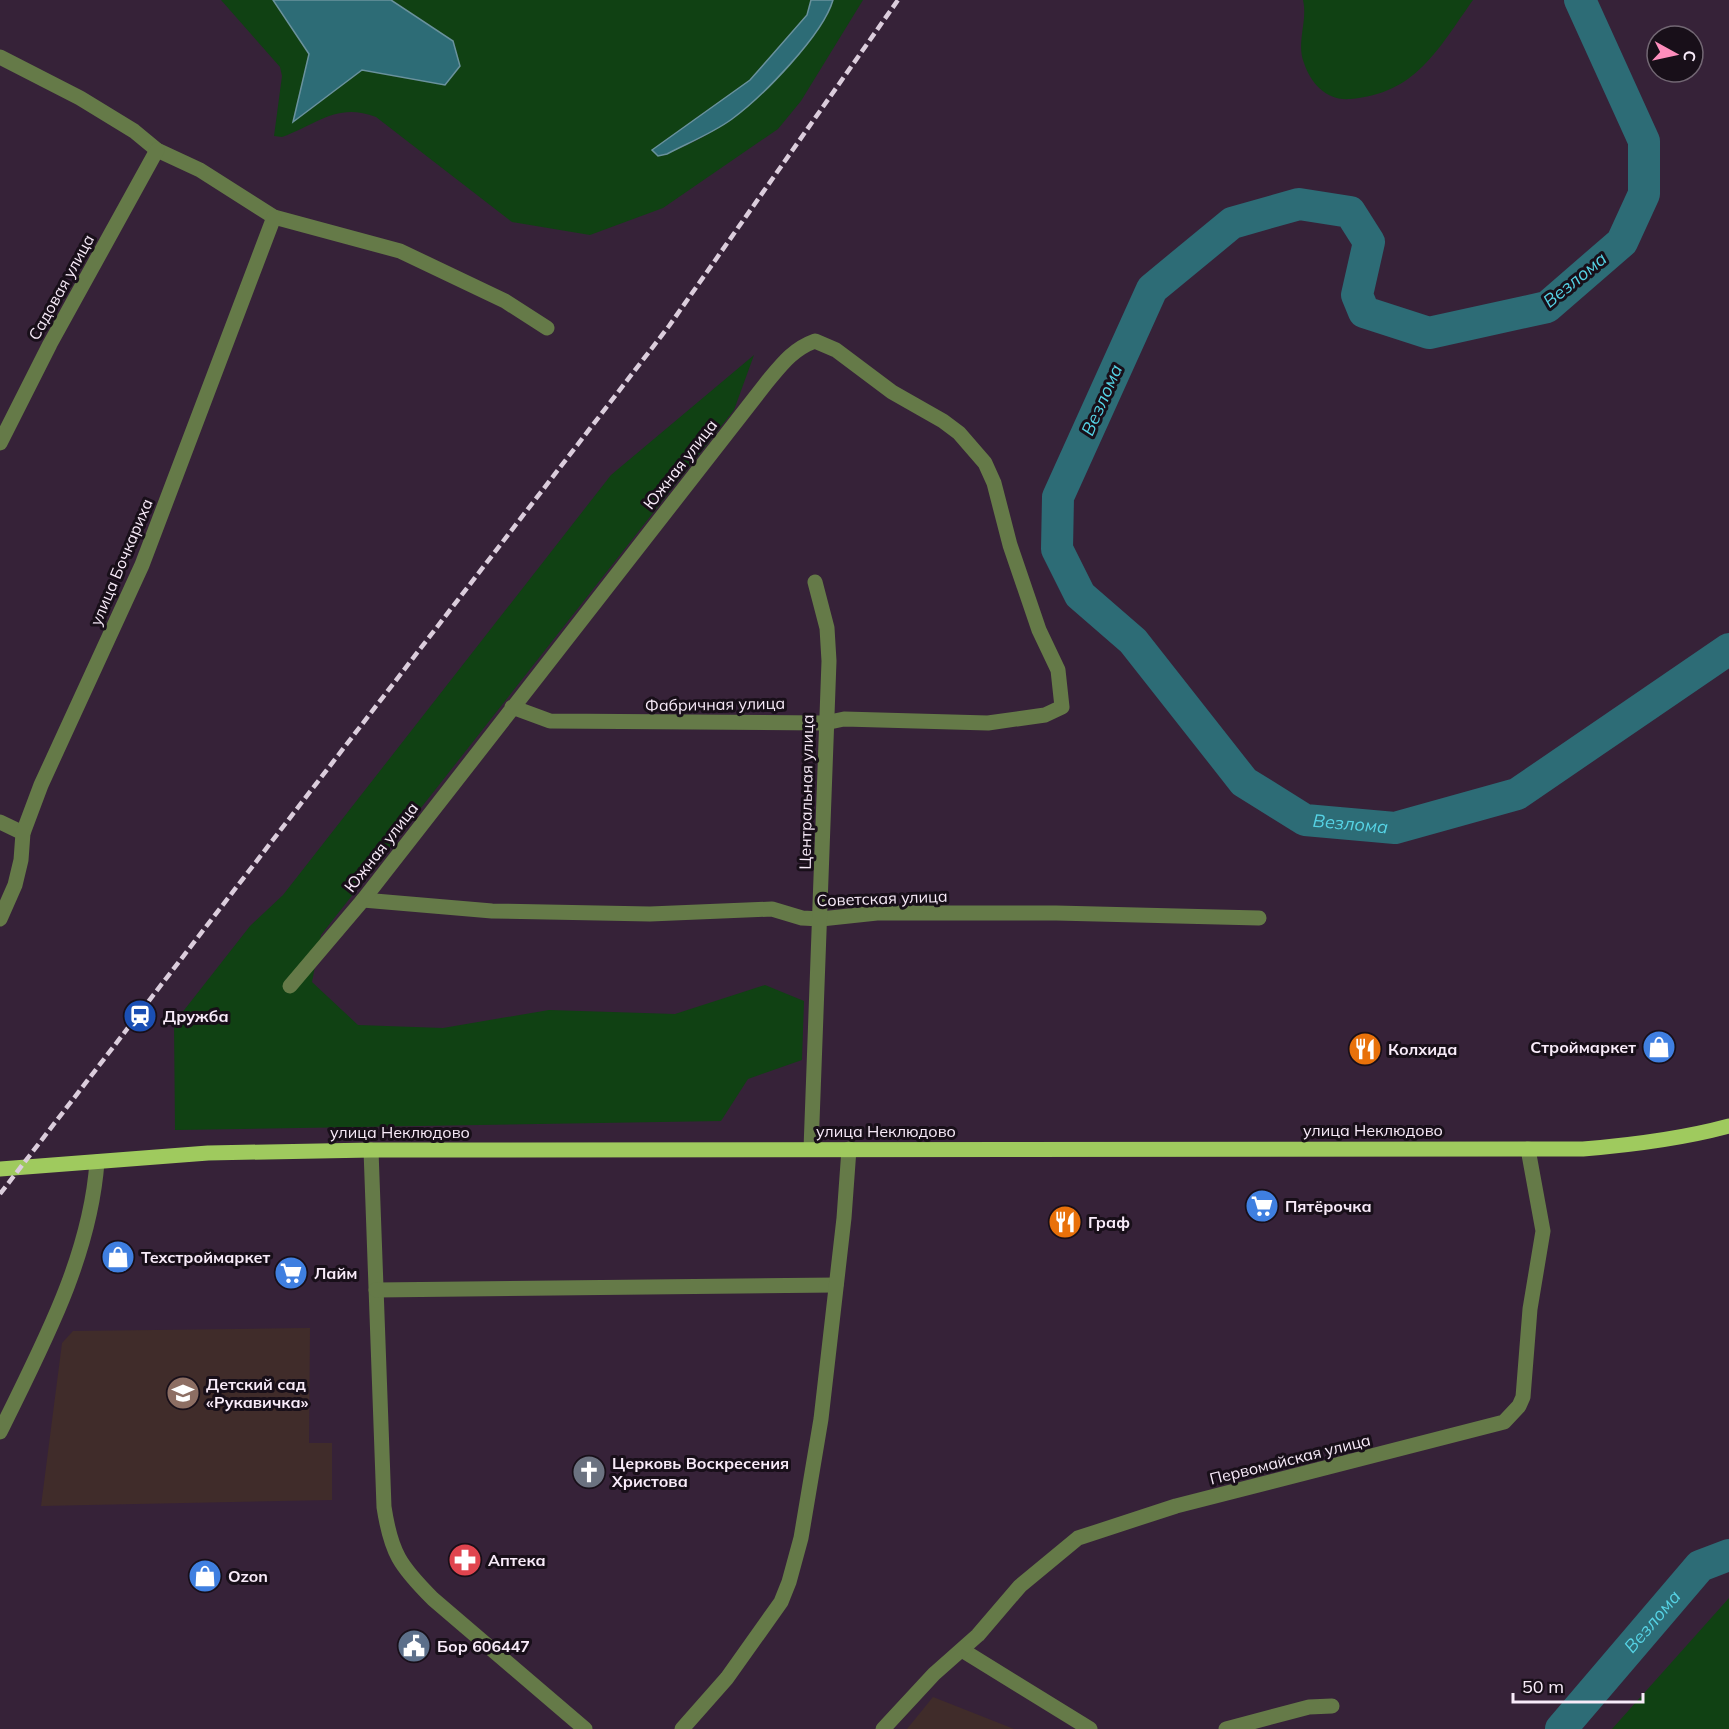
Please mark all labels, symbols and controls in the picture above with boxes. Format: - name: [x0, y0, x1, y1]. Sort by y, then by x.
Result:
- north arrow: [1645, 24, 1705, 84]
- text: С: [1679, 49, 1701, 63]
- street label: Садовая улица: [24, 231, 98, 343]
- water label: Везлома: [1538, 247, 1611, 312]
- water label: Везлома: [1076, 361, 1127, 439]
- street label: Южная улица: [639, 415, 721, 513]
- street label: улица Бочкариха: [85, 496, 157, 628]
- street label: Фабричная улица: [645, 693, 785, 715]
- street label: Центральная улица: [795, 714, 817, 870]
- street label: Южная улица: [340, 798, 422, 896]
- water label: Везлома: [1312, 809, 1389, 838]
- street label: Советская улица: [816, 886, 948, 910]
- station icon: Дружба: [122, 998, 158, 1034]
- place label: Дружба: [163, 1006, 229, 1026]
- shop icon: Строймаркет: [1641, 1029, 1677, 1065]
- restaurant icon: Колхида: [1347, 1031, 1383, 1067]
- place label: Строймаркет: [1530, 1037, 1636, 1057]
- place label: Колхида: [1388, 1039, 1457, 1059]
- street label: улица Неклюдово: [1303, 1120, 1443, 1140]
- street label: улица Неклюдово: [816, 1121, 956, 1141]
- street label: улица Неклюдово: [330, 1122, 470, 1142]
- supermarket icon: Пятёрочка: [1244, 1188, 1280, 1224]
- place label: Пятёрочка: [1285, 1196, 1372, 1216]
- restaurant icon: Граф: [1047, 1204, 1083, 1240]
- place label: Граф: [1088, 1212, 1130, 1232]
- shop icon: Техстроймаркет: [100, 1239, 136, 1275]
- place label: Техстроймаркет: [141, 1247, 271, 1267]
- supermarket icon: Лайм: [273, 1255, 309, 1291]
- place label: Лайм: [314, 1263, 358, 1283]
- place label: Детский сад «Рукавичка»: [206, 1374, 309, 1412]
- school or university icon: Детский сад «Рукавичка»: [165, 1375, 201, 1411]
- street label: Первомайская улица: [1207, 1429, 1373, 1489]
- place label: Церковь Воскресения Христова: [611, 1453, 789, 1491]
- church icon: Церковь Воскресения Христова: [571, 1454, 607, 1490]
- pharmacy icon: Аптека: [447, 1542, 483, 1578]
- place label: Аптека: [488, 1550, 546, 1570]
- shop icon: Ozon: [187, 1558, 223, 1594]
- place label: Ozon: [228, 1566, 268, 1586]
- water label: Везлома: [1619, 1585, 1685, 1658]
- public building icon: Бор 606447: [396, 1628, 432, 1664]
- place label: Бор 606447: [437, 1636, 530, 1656]
- scale bar: [1513, 1666, 1644, 1704]
- text: 50 m: [1522, 1675, 1564, 1698]

